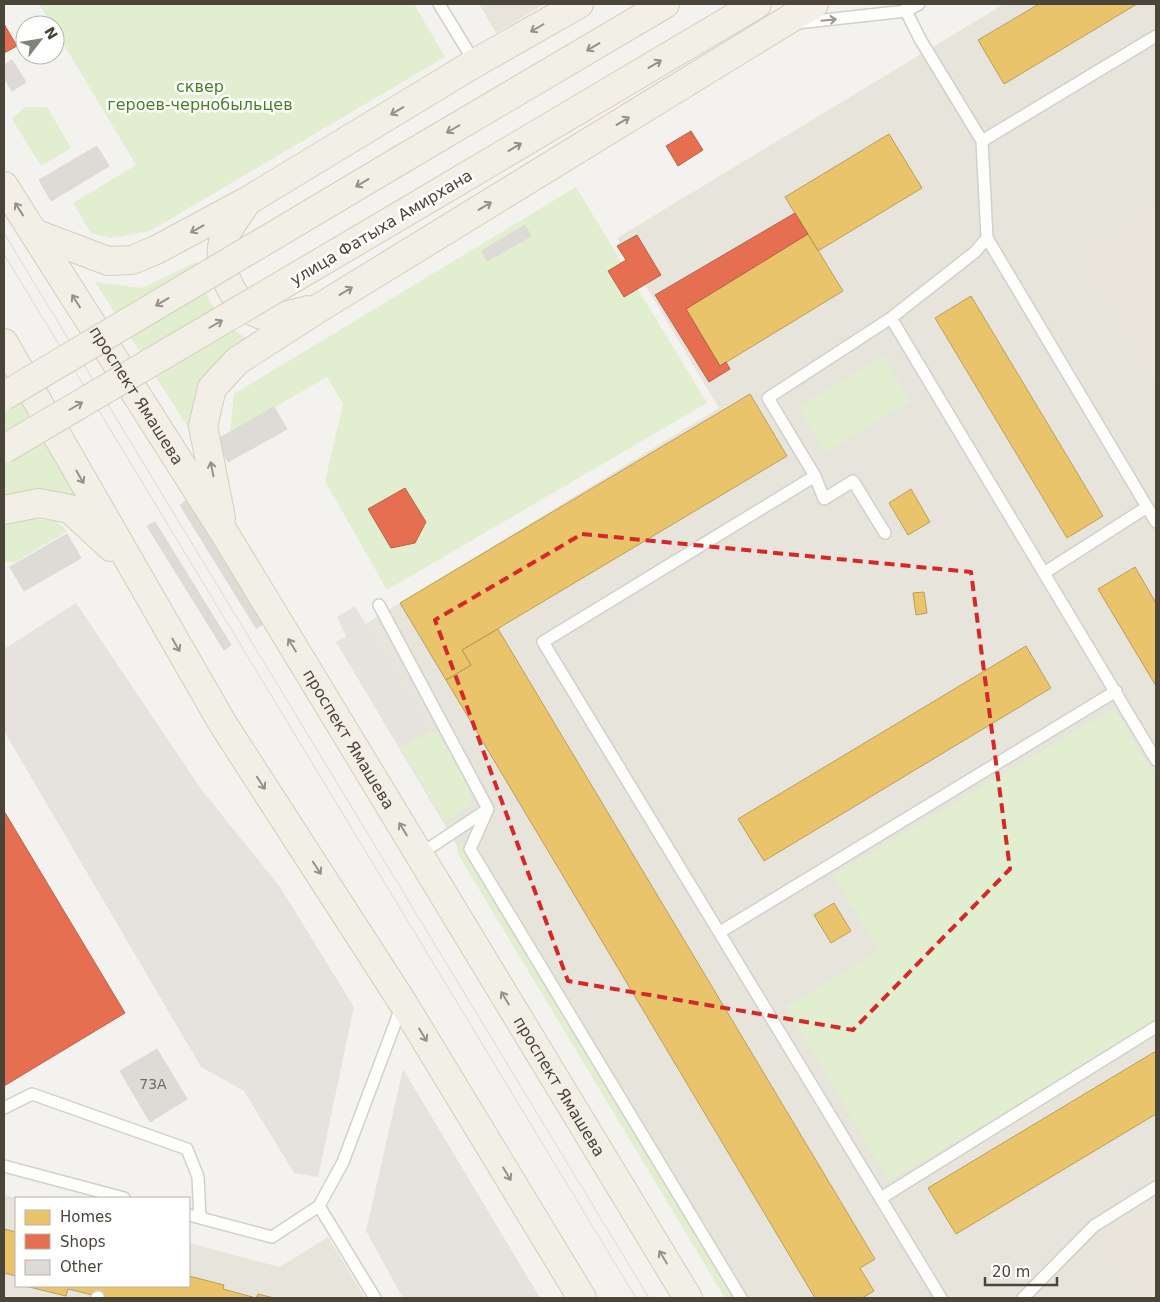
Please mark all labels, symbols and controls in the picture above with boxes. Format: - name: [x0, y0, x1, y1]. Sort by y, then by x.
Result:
- north arrow: [15, 15, 65, 65]
- one-way arrow: [821, 15, 837, 25]
- one-way arrow: [529, 23, 544, 33]
- text: N: [41, 24, 61, 42]
- one-way arrow: [587, 42, 601, 52]
- one-way arrow: [648, 59, 662, 69]
- park label: сквер героев-чернобыльцев: [107, 77, 293, 114]
- one-way arrow: [390, 106, 404, 116]
- one-way arrow: [616, 116, 630, 126]
- one-way arrow: [447, 125, 461, 135]
- one-way arrow: [508, 142, 522, 152]
- street label: улица Фатыха Амирхана: [287, 165, 476, 289]
- one-way arrow: [356, 178, 370, 188]
- one-way arrow: [477, 201, 491, 211]
- one-way arrow: [13, 203, 23, 217]
- one-way arrow: [190, 224, 204, 234]
- one-way arrow: [339, 285, 353, 295]
- one-way arrow: [71, 295, 81, 309]
- one-way arrow: [156, 297, 170, 307]
- one-way arrow: [208, 318, 223, 328]
- street label: проспект Ямашева: [86, 323, 188, 468]
- one-way arrow: [68, 401, 82, 411]
- one-way arrow: [207, 462, 216, 478]
- one-way arrow: [75, 469, 85, 484]
- one-way arrow: [171, 637, 181, 652]
- one-way arrow: [286, 639, 296, 653]
- street label: проспект Ямашева: [299, 666, 399, 813]
- one-way arrow: [257, 776, 267, 790]
- one-way arrow: [397, 823, 407, 837]
- one-way arrow: [312, 861, 322, 875]
- one-way arrow: [500, 992, 510, 1006]
- street label: проспект Ямашева: [510, 1013, 609, 1160]
- one-way arrow: [417, 1028, 428, 1042]
- house number: 73А: [139, 1076, 167, 1092]
- one-way arrow: [503, 1166, 513, 1180]
- legend: [15, 1197, 190, 1287]
- text: Homes: [60, 1208, 112, 1226]
- text: Shops: [60, 1233, 106, 1251]
- one-way arrow: [657, 1250, 667, 1264]
- scale bar: [985, 1254, 1058, 1286]
- text: Other: [60, 1258, 103, 1276]
- text: 20 m: [992, 1263, 1030, 1281]

